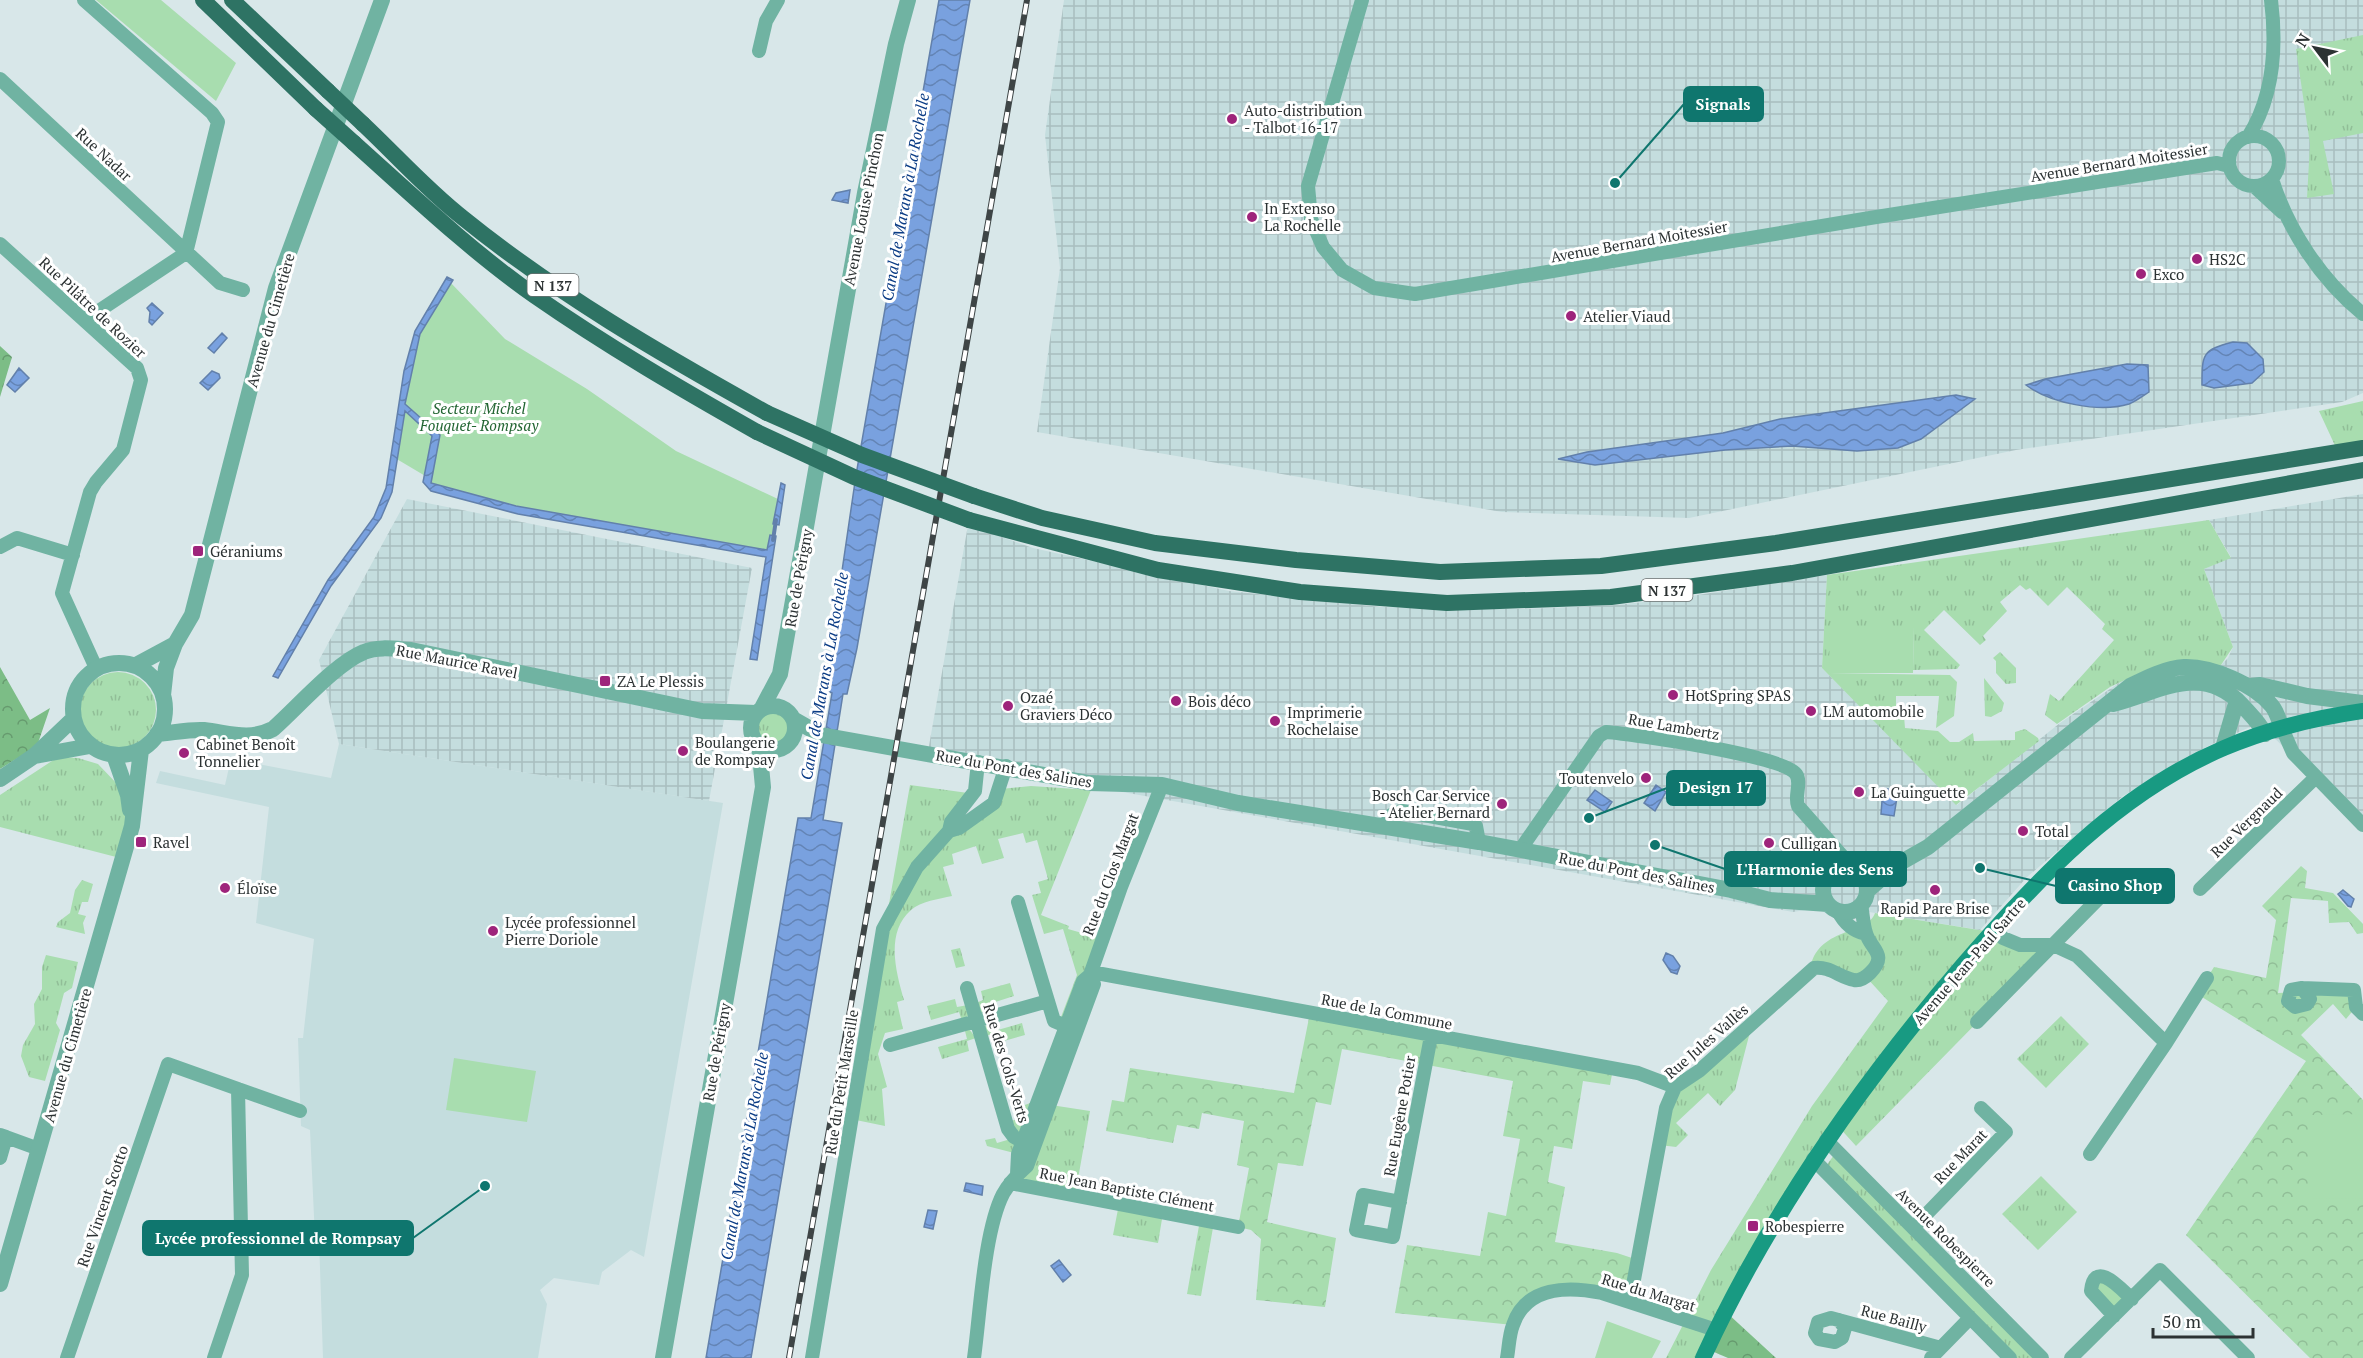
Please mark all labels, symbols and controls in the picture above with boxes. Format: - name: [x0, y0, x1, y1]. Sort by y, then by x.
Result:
- north arrow: [2285, 18, 2345, 78]
- text: N: [2290, 29, 2315, 51]
- callout: Signals: [1684, 87, 1763, 121]
- water label: Canal de Marans à La Rochelle: [876, 91, 934, 303]
- text: Signals: [1695, 93, 1751, 115]
- place label: Auto-distribution - Talbot 16-17: [1244, 100, 1362, 137]
- marker: Auto-distribution - Talbot 16-17: [1225, 112, 1239, 126]
- street label: Rue Nadar: [72, 123, 136, 185]
- street label: Avenue Louise Pinchon: [838, 131, 888, 287]
- street label: Avenue Bernard Moitessier: [2029, 138, 2209, 186]
- place label: In Extenso La Rochelle: [1264, 198, 1341, 235]
- marker: In Extenso La Rochelle: [1245, 210, 1259, 224]
- street label: Avenue Bernard Moitessier: [1549, 216, 1729, 266]
- place label: HS2C: [2209, 249, 2246, 269]
- street label: Avenue du Cimetière: [241, 250, 299, 390]
- street label: Rue Pilâtre de Rozier: [35, 252, 151, 362]
- marker: HS2C: [2190, 252, 2204, 266]
- place label: Exco: [2153, 264, 2184, 284]
- marker: Exco: [2134, 267, 2148, 281]
- road number: N 137: [528, 274, 578, 296]
- place label: Atelier Viaud: [1583, 306, 1670, 326]
- marker: Atelier Viaud: [1564, 309, 1578, 323]
- park label: Secteur Michel Fouquet- Rompsay: [419, 398, 539, 435]
- street label: Rue de Périgny: [780, 527, 817, 629]
- place label: Géraniums: [210, 541, 283, 561]
- marker: Géraniums: [191, 544, 205, 558]
- water label: Canal de Marans à La Rochelle: [795, 570, 853, 782]
- road number: N 137: [1642, 579, 1692, 601]
- street label: Rue Maurice Ravel: [395, 639, 519, 683]
- place label: ZA Le Plessis: [617, 671, 704, 691]
- marker: ZA Le Plessis: [598, 674, 612, 688]
- place label: HotSpring SPAS: [1685, 685, 1791, 705]
- place label: Ozaé Graviers Déco: [1020, 687, 1112, 724]
- marker: HotSpring SPAS: [1666, 688, 1680, 702]
- place label: Bois déco: [1188, 691, 1251, 711]
- marker: Bois déco: [1169, 694, 1183, 708]
- marker: Ozaé Graviers Déco: [1001, 699, 1015, 713]
- place label: LM automobile: [1823, 701, 1924, 721]
- place label: Imprimerie Rochelaise: [1287, 702, 1362, 739]
- marker: LM automobile: [1804, 704, 1818, 718]
- street label: Rue Lambertz: [1627, 708, 1721, 744]
- marker: Imprimerie Rochelaise: [1268, 714, 1282, 728]
- place label: Boulangerie de Rompsay: [695, 732, 776, 769]
- place label: Cabinet Benoît Tonnelier: [196, 734, 296, 771]
- marker: Boulangerie de Rompsay: [676, 744, 690, 758]
- street label: Rue du Pont des Salines: [934, 744, 1094, 792]
- marker: Cabinet Benoît Tonnelier: [177, 746, 191, 760]
- place label: Toutenvelo: [1559, 768, 1634, 788]
- marker: Toutenvelo: [1639, 771, 1653, 785]
- callout: Design 17: [1667, 771, 1765, 805]
- text: Design 17: [1679, 776, 1753, 798]
- place label: La Guinguette: [1871, 782, 1966, 802]
- street label: Rue Vergnaud: [2206, 783, 2286, 861]
- place label: Bosch Car Service - Atelier Bernard: [1372, 785, 1490, 822]
- marker: La Guinguette: [1852, 785, 1866, 799]
- marker: Bosch Car Service - Atelier Bernard: [1495, 797, 1509, 811]
- street label: Rue du Clos Margat: [1077, 809, 1143, 938]
- place label: Total: [2035, 821, 2069, 841]
- marker: Total: [2016, 824, 2030, 838]
- place label: Ravel: [153, 832, 190, 852]
- place label: Culligan: [1781, 833, 1837, 853]
- marker: Ravel: [134, 835, 148, 849]
- marker: Culligan: [1762, 836, 1776, 850]
- street label: Rue du Pont des Salines: [1557, 847, 1717, 897]
- callout: L'Harmonie des Sens: [1725, 852, 1906, 886]
- text: L'Harmonie des Sens: [1737, 858, 1893, 880]
- callout: Casino Shop: [2056, 869, 2174, 903]
- text: Casino Shop: [2068, 874, 2162, 896]
- place label: Éloïse: [237, 878, 277, 898]
- marker: Éloïse: [218, 881, 232, 895]
- marker: Rapid Pare Brise: [1928, 883, 1942, 897]
- street label: Avenue Jean-Paul Sartre: [1908, 893, 2030, 1029]
- place label: Rapid Pare Brise: [1880, 898, 1990, 918]
- place label: Lycée professionnel Pierre Doriole: [505, 912, 636, 949]
- marker: Lycée professionnel Pierre Doriole: [486, 924, 500, 938]
- street label: Avenue du Cimetière: [38, 985, 96, 1125]
- street label: Rue de la Commune: [1320, 988, 1454, 1034]
- street label: Rue Jules Vallès: [1660, 999, 1752, 1083]
- street label: Rue de Périgny: [698, 1001, 735, 1103]
- street label: Rue des Cols-Verts: [979, 1001, 1035, 1125]
- street label: Rue du Petit Marseille: [820, 1008, 862, 1156]
- water label: Canal de Marans à La Rochelle: [715, 1050, 773, 1262]
- street label: Rue Eugène Potier: [1379, 1054, 1420, 1178]
- street label: Rue Marat: [1929, 1124, 1991, 1188]
- street label: Rue Vincent Scotto: [72, 1143, 132, 1269]
- street label: Rue Jean Baptiste Clément: [1038, 1162, 1216, 1216]
- street label: Avenue Robespierre: [1892, 1183, 2000, 1291]
- place label: Robespierre: [1765, 1216, 1844, 1236]
- marker: Robespierre: [1746, 1219, 1760, 1233]
- callout: Lycée professionnel de Rompsay: [143, 1221, 413, 1255]
- text: Lycée professionnel de Rompsay: [155, 1227, 402, 1249]
- street label: Rue du Margat: [1600, 1268, 1699, 1316]
- street label: Rue Bailly: [1859, 1300, 1929, 1336]
- scale bar: [2153, 1301, 2254, 1339]
- text: 50 m: [2162, 1309, 2202, 1333]

